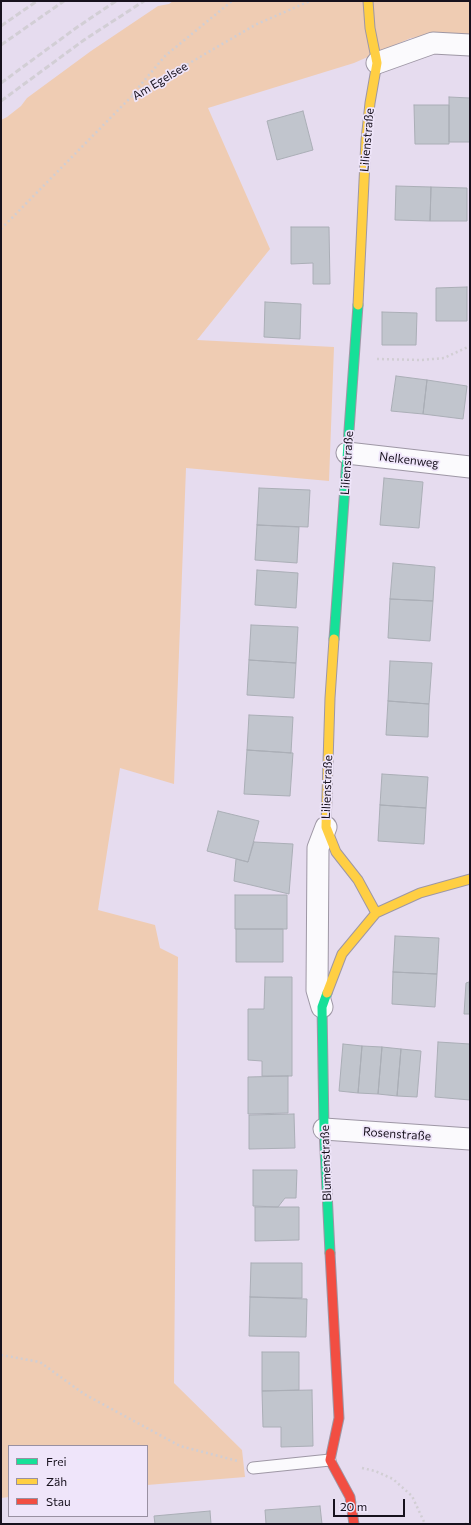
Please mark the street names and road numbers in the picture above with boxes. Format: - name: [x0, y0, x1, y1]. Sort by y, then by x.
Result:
- street label: Am Egelsee: [130, 59, 190, 103]
- street label: Lilienstraße: [357, 107, 377, 173]
- street label: Lilienstraße: [338, 430, 356, 496]
- street label: Nelkenweg: [378, 449, 440, 471]
- street label: Lilienstraße: [319, 755, 335, 819]
- street label: Rosenstraße: [362, 1124, 432, 1144]
- street label: Blumenstraße: [317, 1125, 335, 1201]

